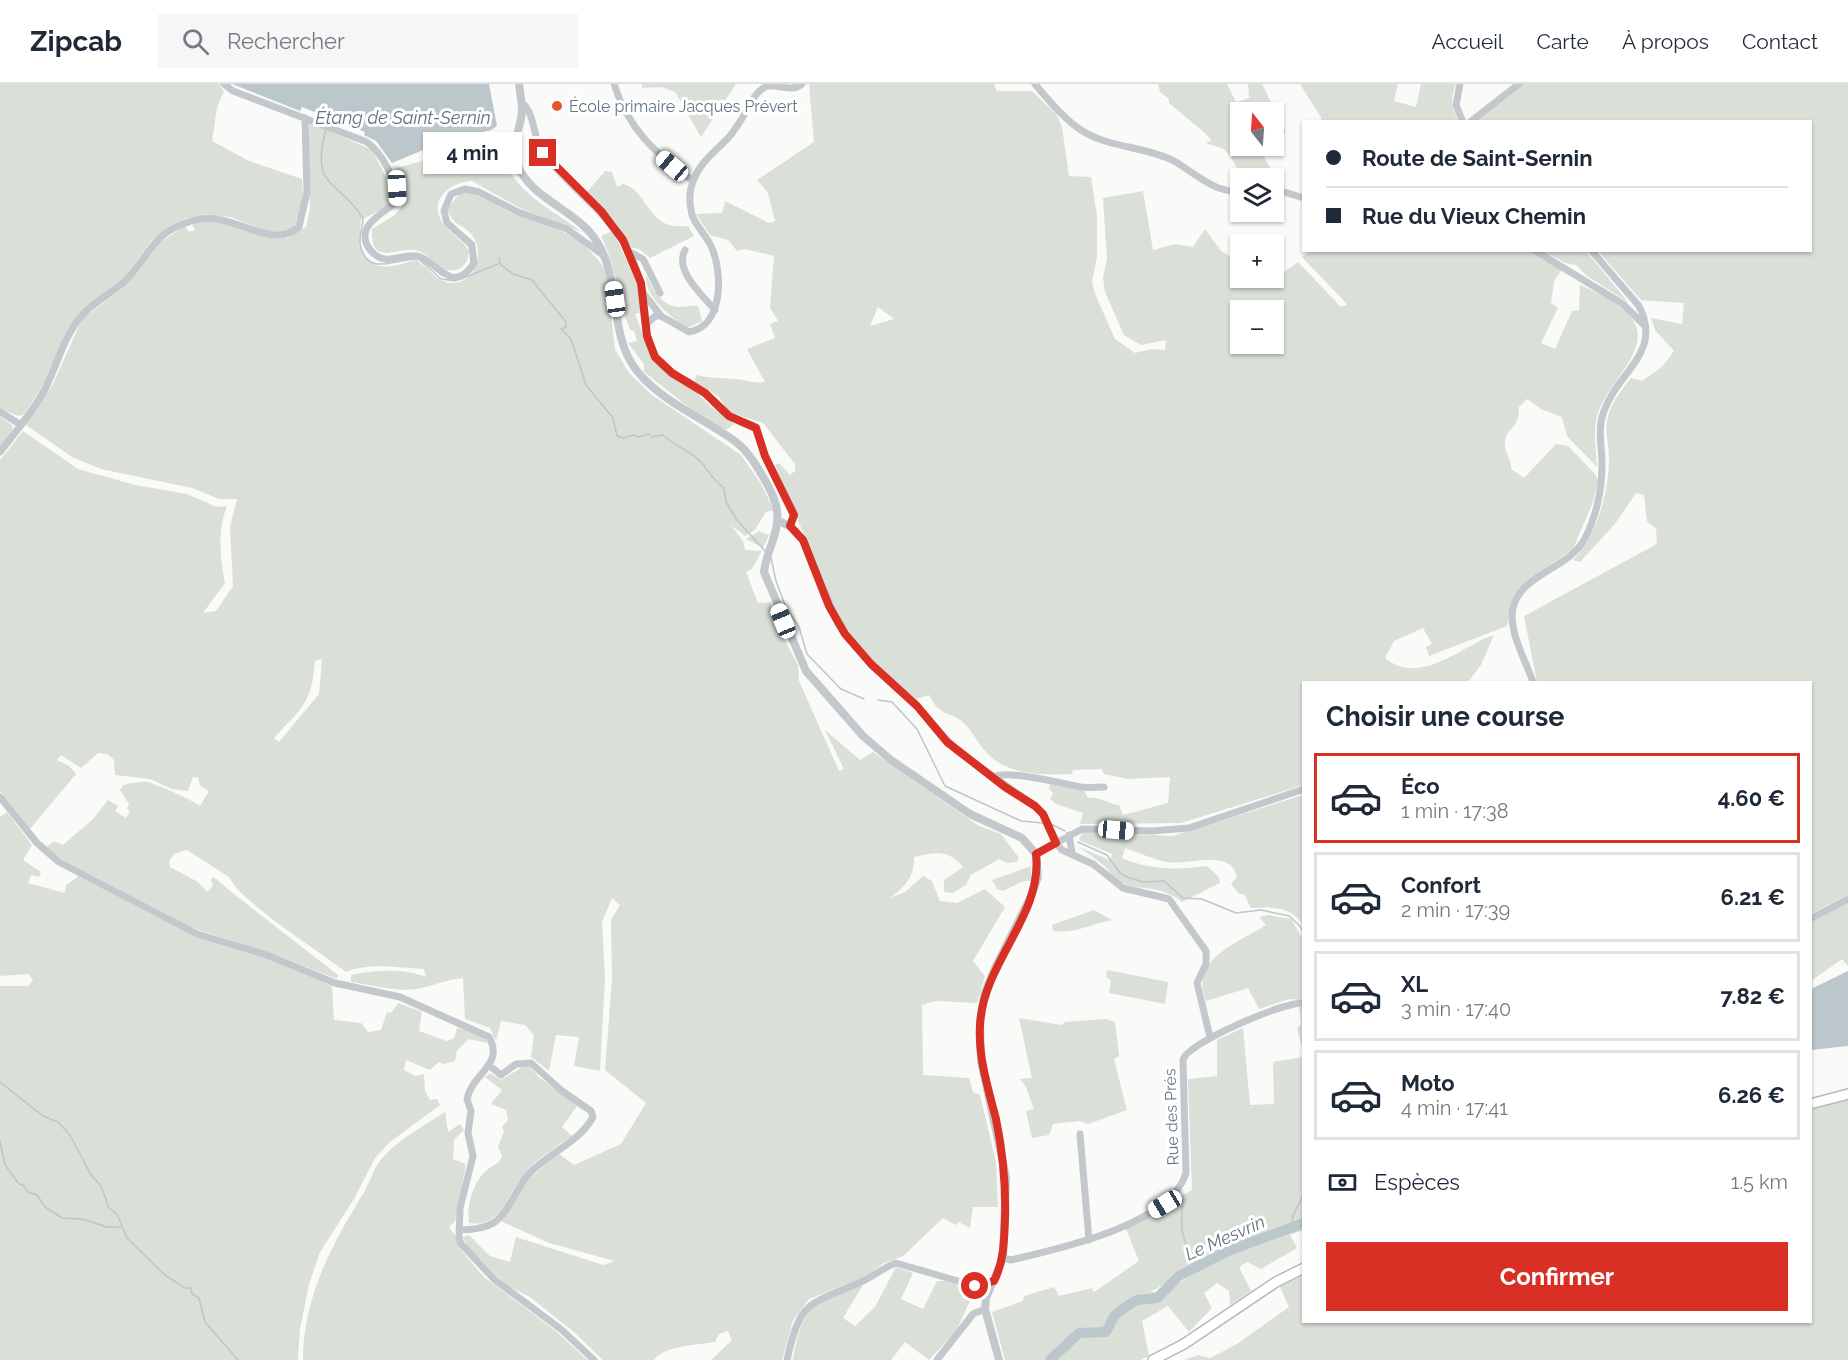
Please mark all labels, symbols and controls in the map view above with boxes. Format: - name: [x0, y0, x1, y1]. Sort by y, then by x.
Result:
- search box: [158, 14, 578, 68]
- text: Zipcab: [30, 25, 122, 58]
- icon: search: [179, 25, 212, 58]
- text: Rechercher: [227, 28, 345, 54]
- text: Accueil: [1432, 29, 1504, 54]
- text: Carte: [1537, 29, 1589, 54]
- text: À propos: [1622, 29, 1709, 54]
- text: Contact: [1742, 29, 1818, 54]
- place label: École primaire Jacques Prévert: [569, 96, 798, 116]
- marker: École primaire Jacques Prévert: [550, 99, 564, 113]
- north arrow: [1230, 102, 1284, 156]
- map controls: [1230, 102, 1284, 354]
- water label: Étang de Saint-Sernin: [315, 106, 491, 128]
- callout: 4 min: [423, 132, 522, 174]
- route end: [529, 139, 556, 166]
- text: 4 min: [446, 141, 499, 165]
- text: Route de Saint-Sernin: [1362, 145, 1592, 171]
- car: [652, 148, 692, 184]
- button: layers: [1230, 168, 1284, 222]
- car: [387, 170, 407, 206]
- text: Rue du Vieux Chemin: [1362, 203, 1586, 229]
- button: +: [1230, 234, 1284, 288]
- car: [604, 280, 626, 318]
- button: −: [1230, 300, 1284, 354]
- car: [768, 601, 798, 641]
- text: Choisir une course: [1326, 701, 1564, 732]
- icon: car: [1329, 771, 1383, 825]
- text: Éco: [1401, 773, 1440, 799]
- text: 4.60 €: [1718, 785, 1785, 811]
- text: 1 min · 17:38: [1401, 799, 1509, 823]
- car: [1097, 819, 1135, 841]
- icon: car: [1329, 870, 1383, 924]
- text: Confort: [1401, 872, 1481, 898]
- text: 6.21 €: [1721, 884, 1785, 910]
- text: 2 min · 17:39: [1401, 898, 1510, 922]
- icon: car: [1329, 969, 1383, 1023]
- text: XL: [1401, 971, 1428, 997]
- text: 7.82 €: [1720, 983, 1785, 1009]
- text: 3 min · 17:40: [1401, 997, 1511, 1021]
- street label: Rue des Prés: [1160, 1068, 1183, 1166]
- icon: car: [1329, 1068, 1383, 1122]
- text: Moto: [1401, 1070, 1455, 1096]
- text: 6.26 €: [1718, 1082, 1785, 1108]
- text: 4 min · 17:41: [1401, 1096, 1508, 1120]
- icon: cash: [1326, 1166, 1359, 1199]
- text: Espèces: [1374, 1169, 1460, 1195]
- text: 1.5 km: [1731, 1170, 1788, 1194]
- car: [1145, 1187, 1185, 1221]
- water label: Le Mesvrin: [1181, 1211, 1268, 1265]
- button: Confirmer: [1326, 1242, 1788, 1311]
- route start: [961, 1272, 988, 1299]

